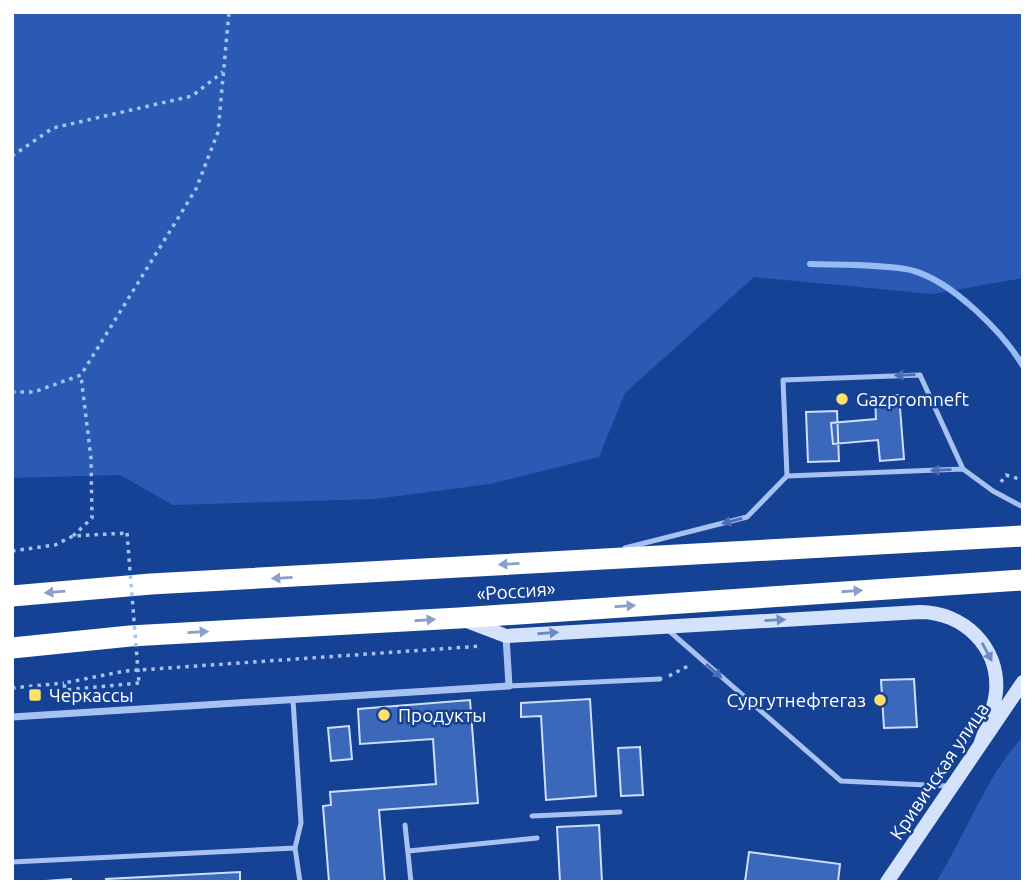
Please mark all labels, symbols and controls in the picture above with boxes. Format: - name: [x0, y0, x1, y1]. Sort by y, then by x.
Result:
- one-way arrow: [894, 370, 916, 381]
- place label: Gazpromneft: [856, 388, 969, 410]
- marker: Gazpromneft: [834, 391, 850, 407]
- one-way arrow: [930, 464, 952, 475]
- one-way arrow: [721, 516, 743, 527]
- one-way arrow: [498, 559, 520, 570]
- one-way arrow: [271, 572, 293, 583]
- street label: «Россия»: [476, 577, 556, 605]
- one-way arrow: [841, 585, 863, 596]
- one-way arrow: [44, 587, 66, 598]
- one-way arrow: [614, 601, 636, 612]
- one-way arrow: [414, 614, 436, 625]
- one-way arrow: [765, 614, 787, 625]
- one-way arrow: [187, 627, 209, 638]
- one-way arrow: [538, 627, 560, 638]
- one-way arrow: [981, 642, 992, 662]
- one-way arrow: [706, 662, 723, 678]
- place label: Черкассы: [49, 684, 134, 706]
- marker: Черкассы: [27, 687, 43, 703]
- place label: Сургутнефтегаз: [727, 689, 866, 711]
- marker: Сургутнефтегаз: [872, 692, 888, 708]
- street label: Кривичская улица: [885, 698, 993, 844]
- place label: Продукты: [398, 704, 486, 726]
- marker: Продукты: [376, 707, 392, 723]

